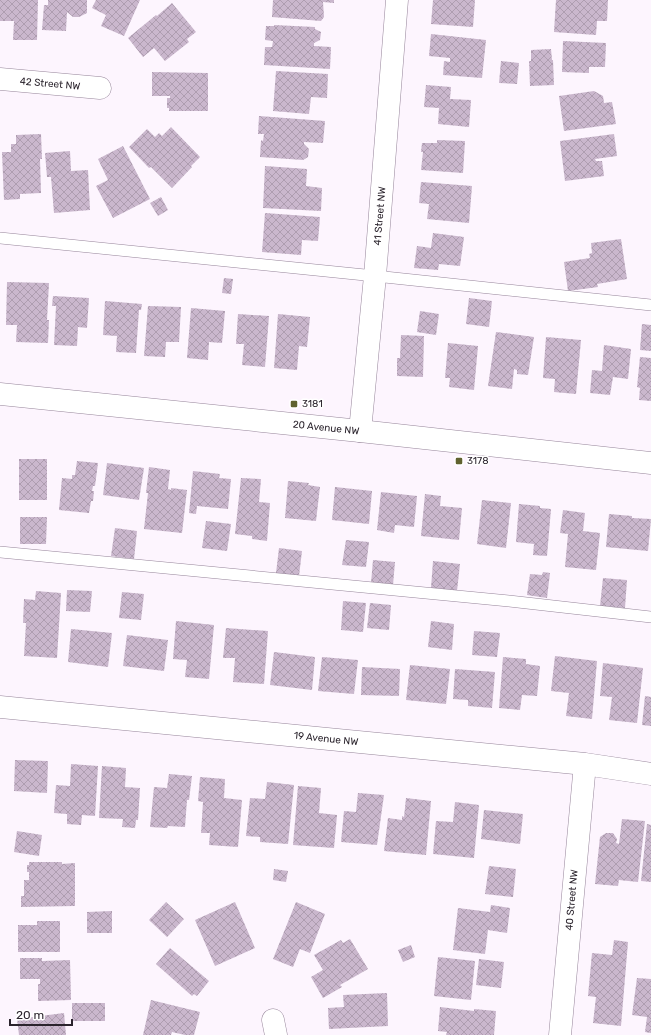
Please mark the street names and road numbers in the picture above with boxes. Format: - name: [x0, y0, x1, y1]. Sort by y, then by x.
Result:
- street label: 42 Street NW: [19, 75, 81, 93]
- street label: 41 Street NW: [371, 186, 389, 246]
- street label: 20 Avenue NW: [292, 419, 360, 437]
- street label: 19 Avenue NW: [293, 730, 359, 748]
- street label: 40 Street NW: [563, 869, 581, 931]

